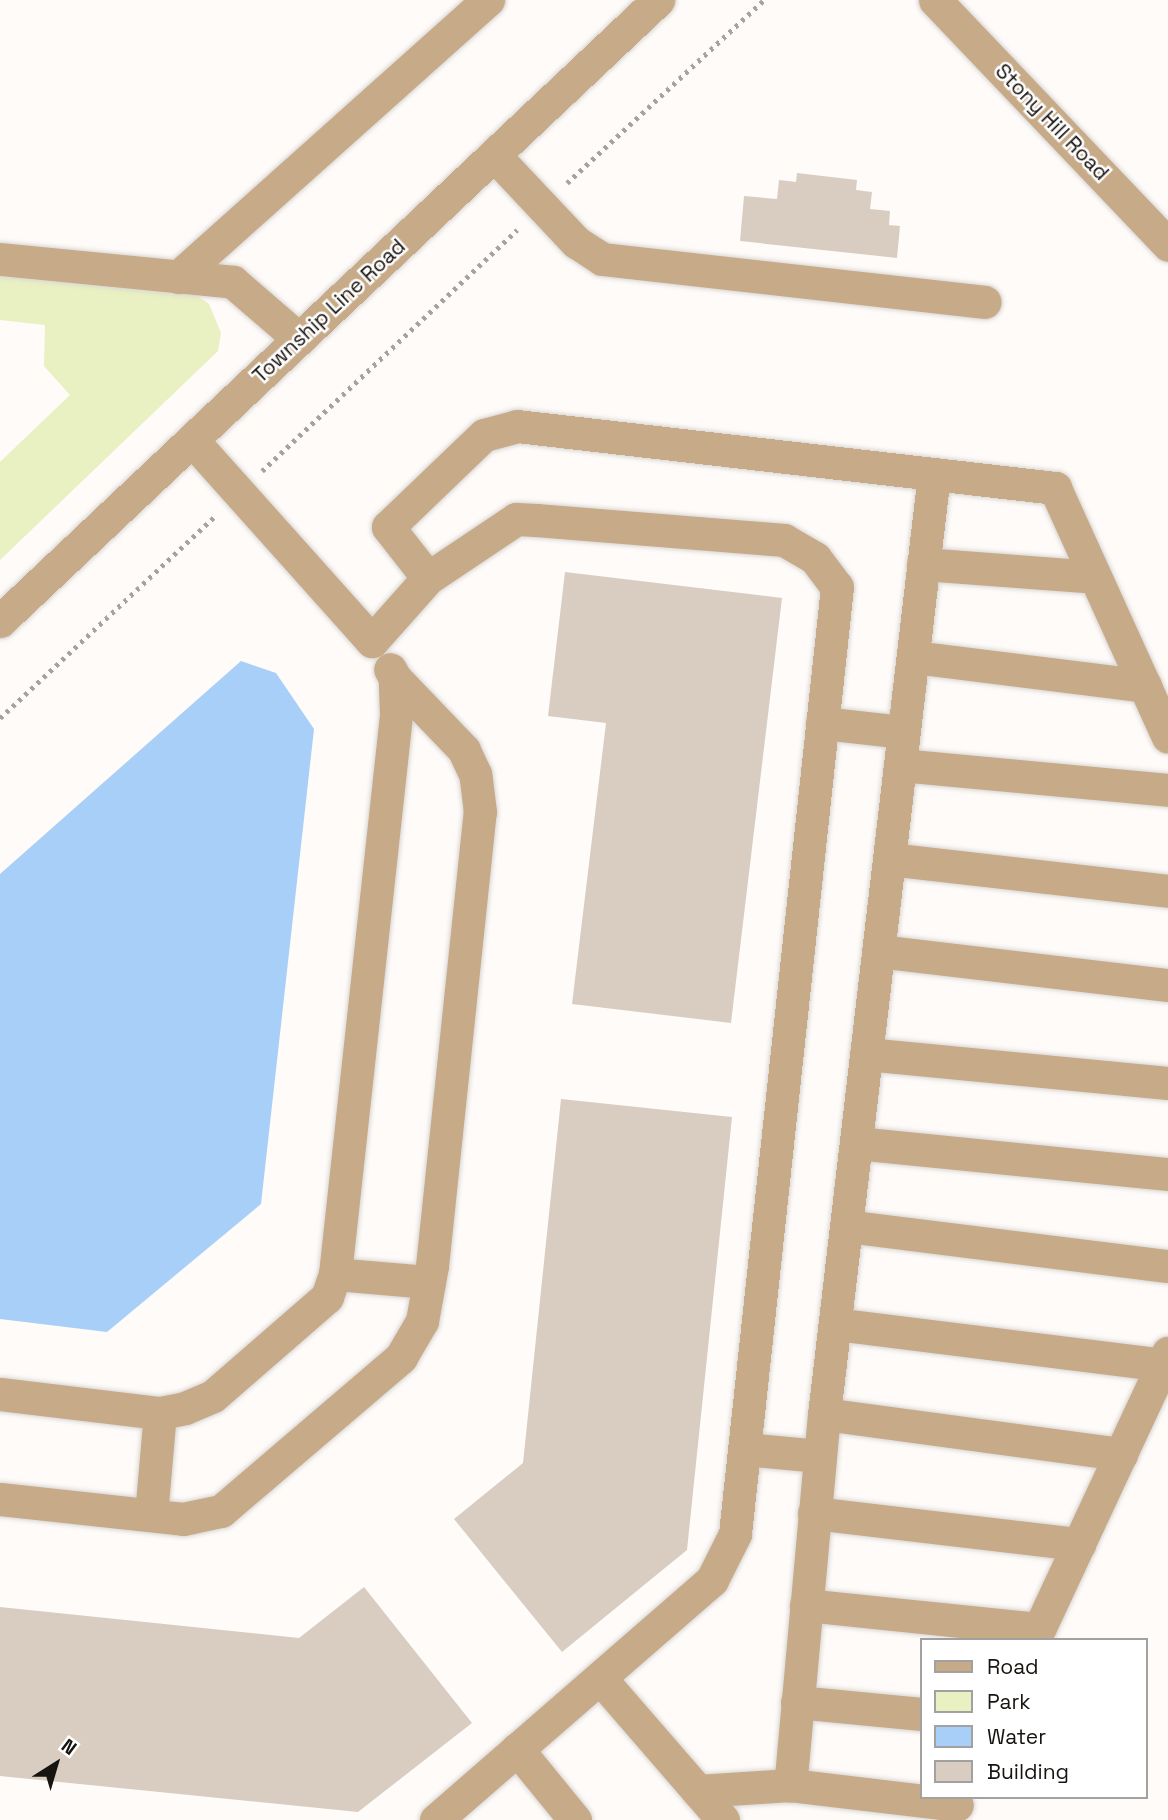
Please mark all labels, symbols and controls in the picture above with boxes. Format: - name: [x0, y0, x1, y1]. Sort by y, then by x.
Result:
- street label: Stony Hill Road: [990, 58, 1114, 186]
- street label: Township Line Road: [247, 234, 411, 388]
- legend: [920, 1638, 1147, 1799]
- text: Road: [987, 1653, 1039, 1680]
- text: Park: [987, 1688, 1031, 1715]
- text: Water: [987, 1723, 1046, 1750]
- north arrow: [21, 1729, 91, 1799]
- text: N: [56, 1733, 82, 1761]
- text: Building: [987, 1758, 1069, 1785]

